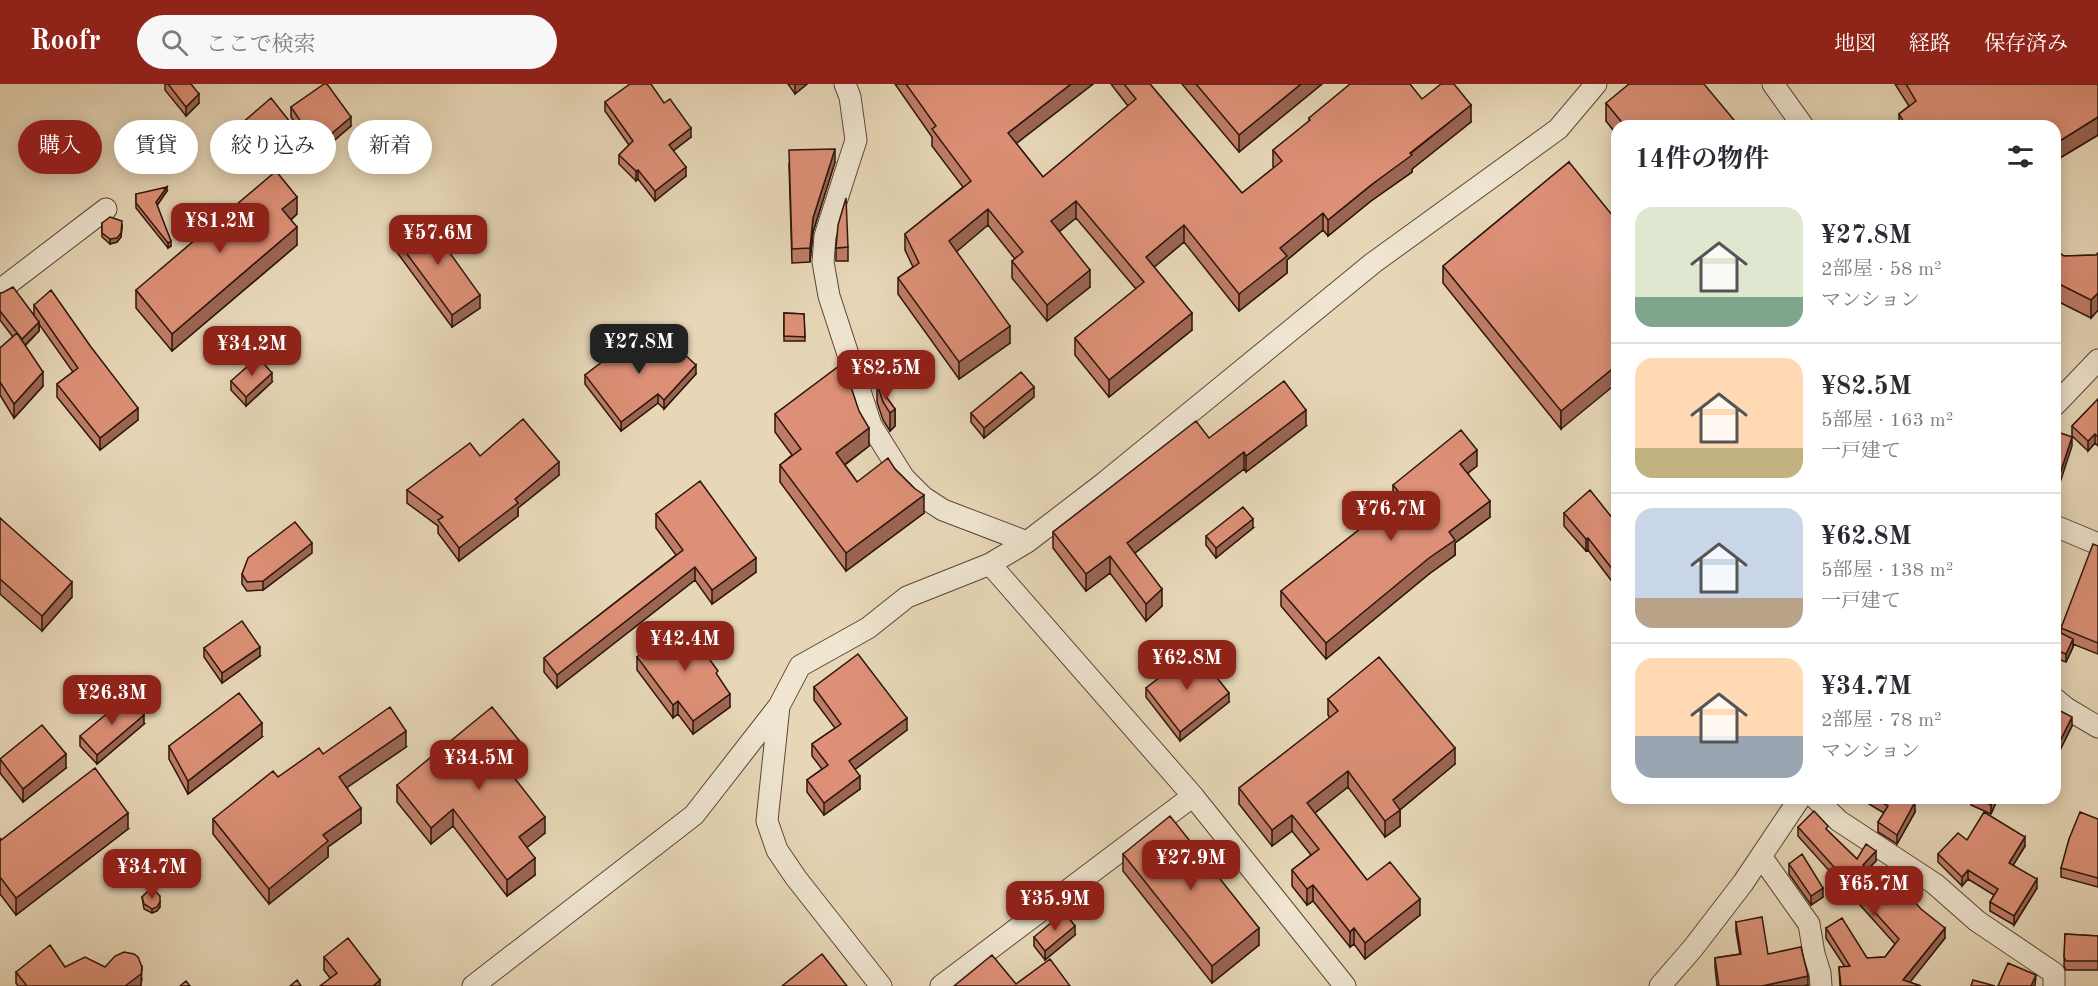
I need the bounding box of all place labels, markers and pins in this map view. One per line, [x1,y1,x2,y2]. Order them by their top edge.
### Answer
pin: ¥81.2M [171,203,269,254]
pin: ¥57.6M [389,215,487,266]
pin: ¥27.8M [590,324,688,375]
pin: ¥34.2M [203,326,301,377]
pin: ¥82.5M [837,350,935,401]
pin: ¥76.7M [1342,491,1440,542]
pin: ¥42.4M [636,621,734,672]
pin: ¥62.8M [1138,640,1236,691]
pin: ¥26.3M [63,675,161,726]
pin: ¥34.5M [430,740,528,791]
pin: ¥27.9M [1142,840,1240,891]
pin: ¥34.7M [103,849,201,900]
pin: ¥65.7M [1825,866,1923,917]
pin: ¥35.9M [1006,881,1104,932]

